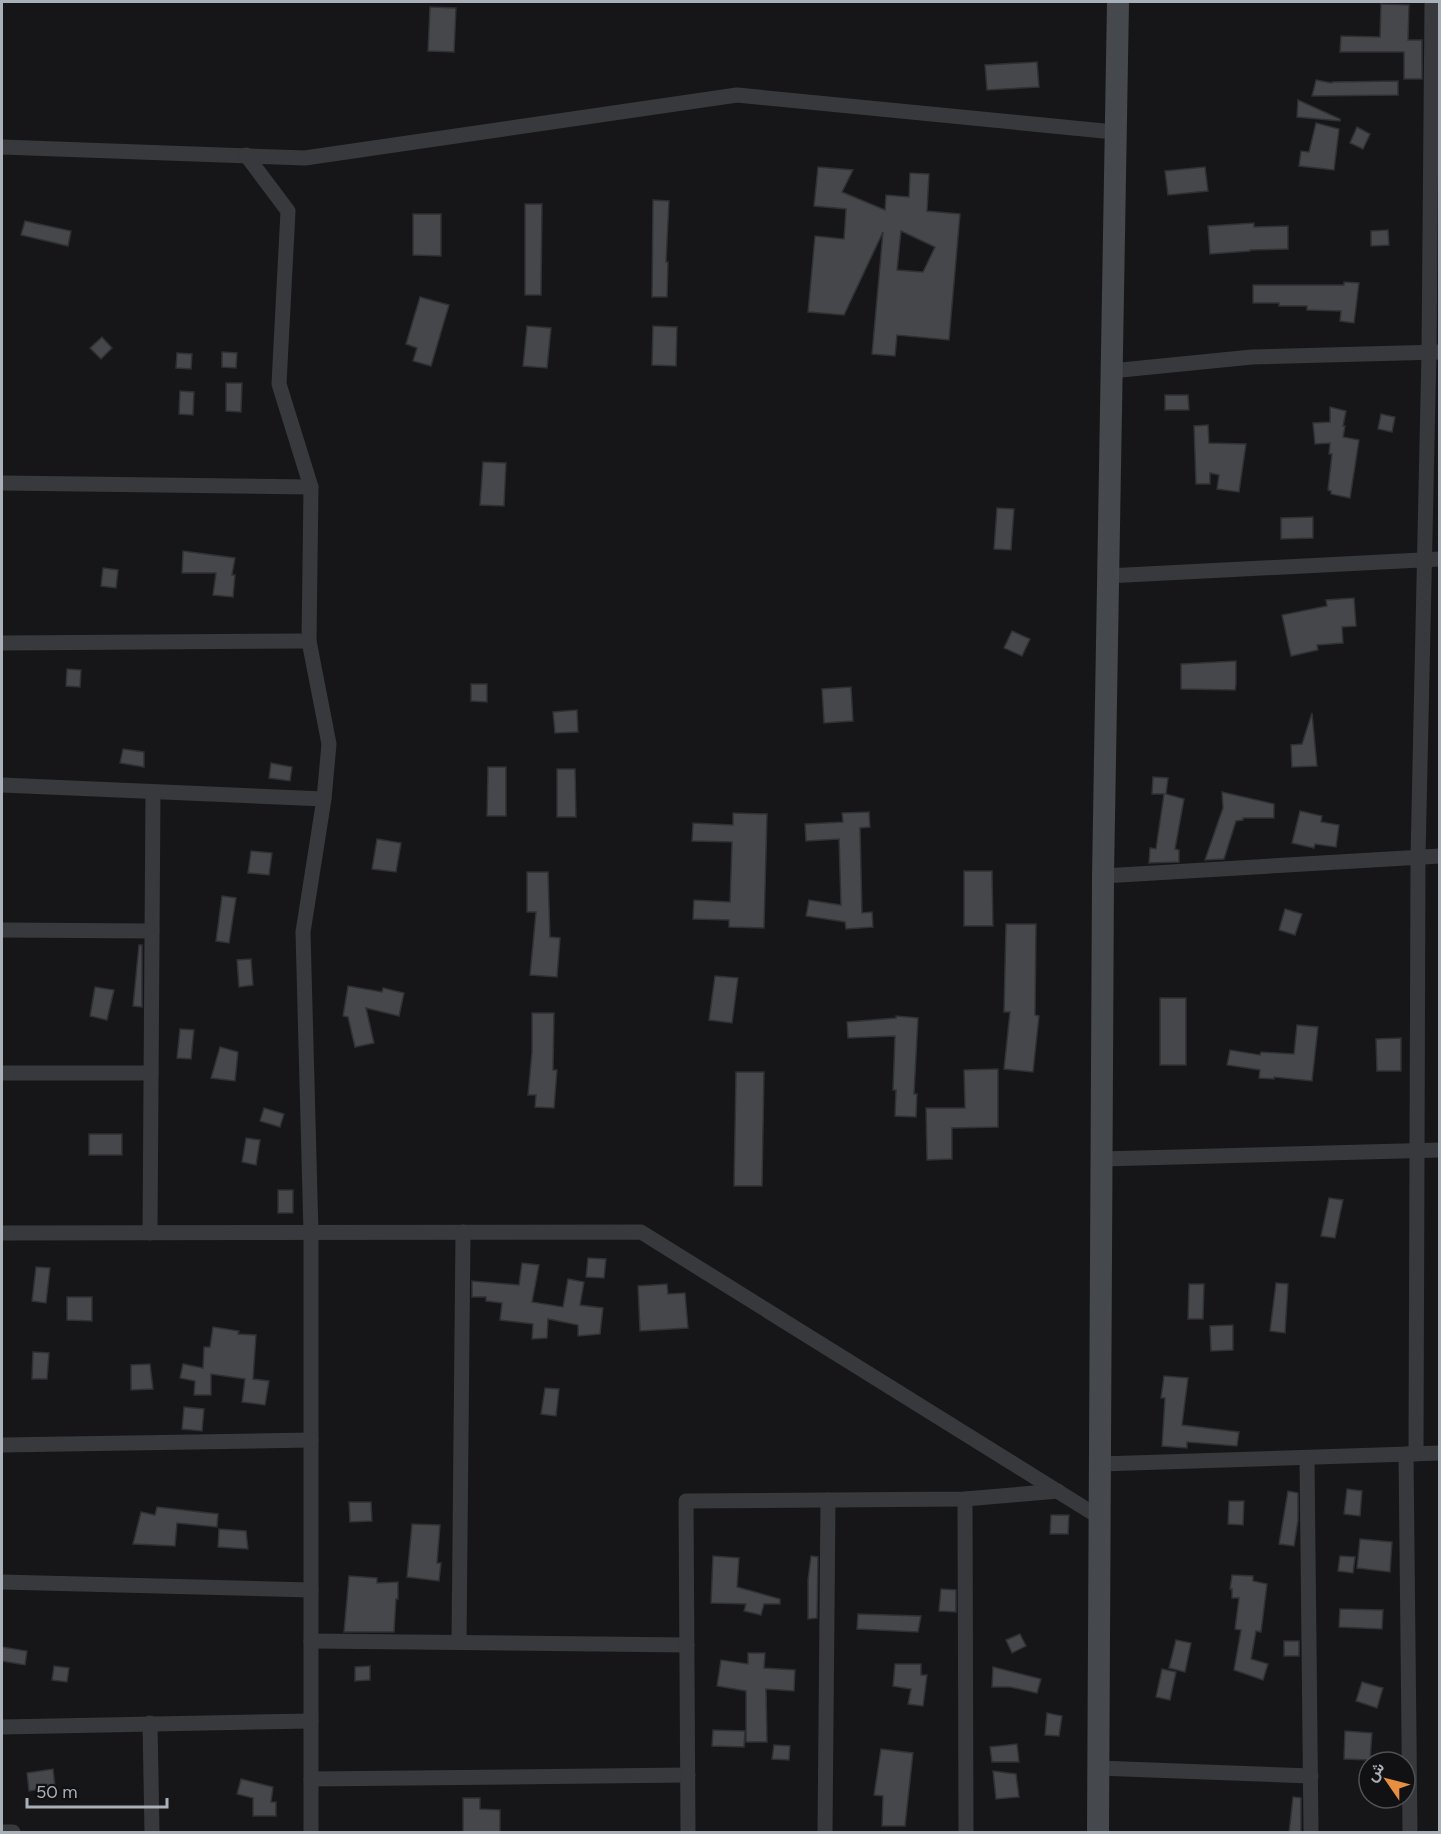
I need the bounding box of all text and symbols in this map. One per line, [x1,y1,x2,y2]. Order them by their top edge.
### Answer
north arrow [1357,1750,1417,1810]
text: ش [1362,1758,1388,1785]
scale bar [27,1771,166,1809]
text: 50 m [36,1781,78,1803]

